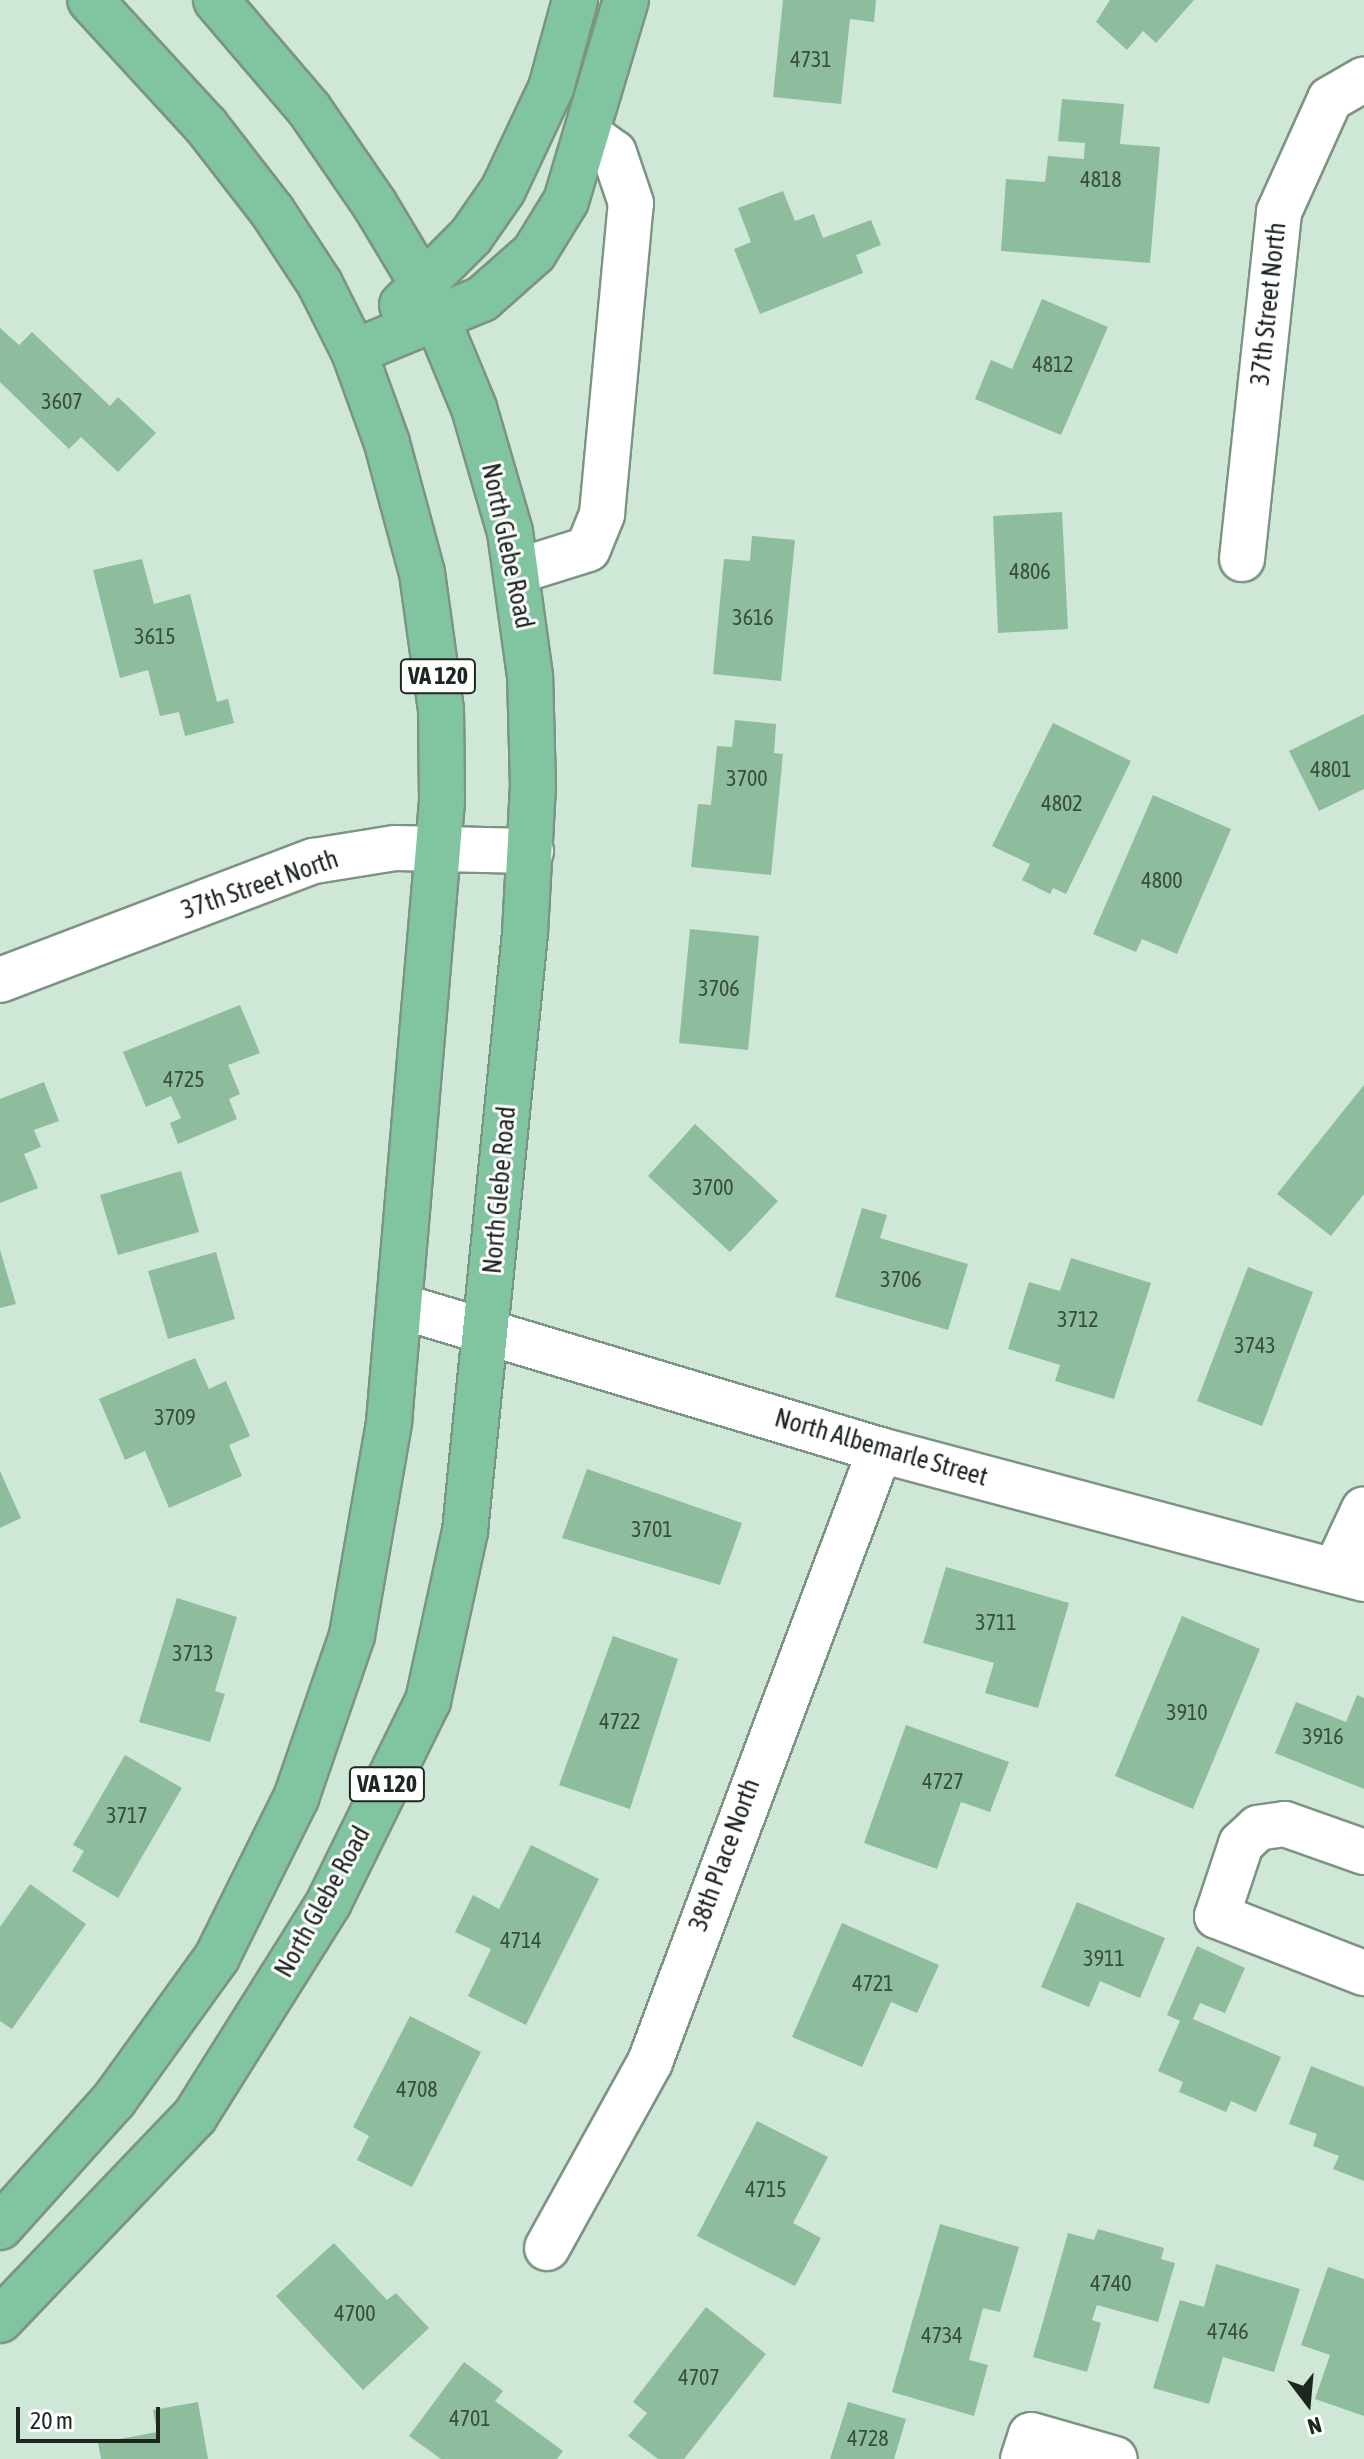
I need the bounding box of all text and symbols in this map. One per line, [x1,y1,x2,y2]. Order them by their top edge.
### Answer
house number: 4731 [790,47,832,73]
house number: 4818 [1080,167,1122,193]
street label: 37th Street North [1245,221,1293,387]
house number: 4812 [1032,352,1074,378]
house number: 3607 [41,389,83,415]
street label: North Glebe Road [474,461,540,631]
house number: 4806 [1009,559,1051,585]
house number: 3616 [732,605,774,631]
house number: 3615 [134,624,176,650]
road number: VA 120 [398,656,478,696]
house number: 4801 [1310,757,1352,783]
house number: 3700 [726,766,768,792]
house number: 4802 [1041,791,1083,817]
street label: 37th Street North [177,844,343,926]
house number: 4800 [1141,868,1183,894]
house number: 3706 [698,976,740,1002]
house number: 4725 [163,1067,205,1093]
street label: North Glebe Road [477,1105,523,1275]
house number: 3700 [692,1175,734,1201]
house number: 3706 [880,1267,922,1293]
house number: 3712 [1057,1307,1099,1333]
house number: 3743 [1234,1333,1276,1359]
street label: North Albemarle Street [771,1403,991,1493]
house number: 3709 [154,1405,196,1431]
house number: 3701 [631,1517,673,1543]
house number: 3711 [975,1610,1017,1636]
house number: 3713 [172,1641,214,1667]
house number: 3910 [1166,1700,1208,1726]
house number: 4722 [599,1709,641,1735]
house number: 3916 [1302,1724,1344,1750]
road number: VA 120 [347,1764,427,1804]
house number: 4727 [922,1769,964,1795]
street label: 38th Place North [683,1775,767,1935]
house number: 3717 [106,1803,148,1829]
street label: North Glebe Road [269,1821,377,1983]
house number: 4714 [500,1928,542,1954]
house number: 3911 [1083,1946,1125,1972]
house number: 4721 [852,1971,894,1997]
house number: 4708 [396,2077,438,2103]
house number: 4715 [745,2177,787,2203]
house number: 4740 [1090,2271,1132,2297]
house number: 4700 [334,2301,376,2327]
house number: 4746 [1207,2319,1249,2345]
house number: 4734 [921,2323,963,2349]
north arrow [1268,2363,1348,2443]
house number: 4707 [678,2365,720,2391]
scale bar [20,2391,164,2441]
house number: 4701 [449,2406,491,2432]
text: 20 m [30,2407,73,2434]
text: N [1305,2412,1324,2440]
house number: 4728 [847,2426,889,2452]

